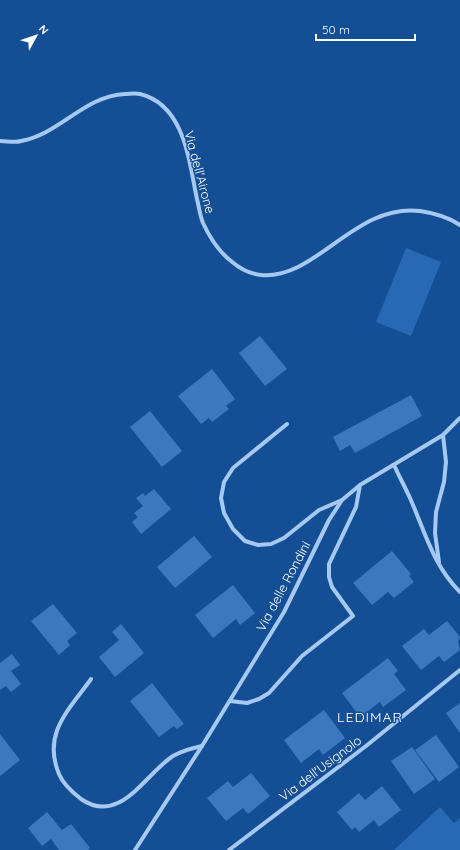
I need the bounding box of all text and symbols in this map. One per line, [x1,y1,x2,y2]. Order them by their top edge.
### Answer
north arrow [16,16,56,56]
scale bar [316,16,415,42]
text: N [36,22,52,37]
text: 50 m [322,22,350,37]
street label: Via dell'Airone [181,129,219,215]
street label: Via delle Rondini [253,538,313,634]
district label: LEDIMAR [337,708,403,726]
street label: Via dell'Usignolo [276,732,364,804]

